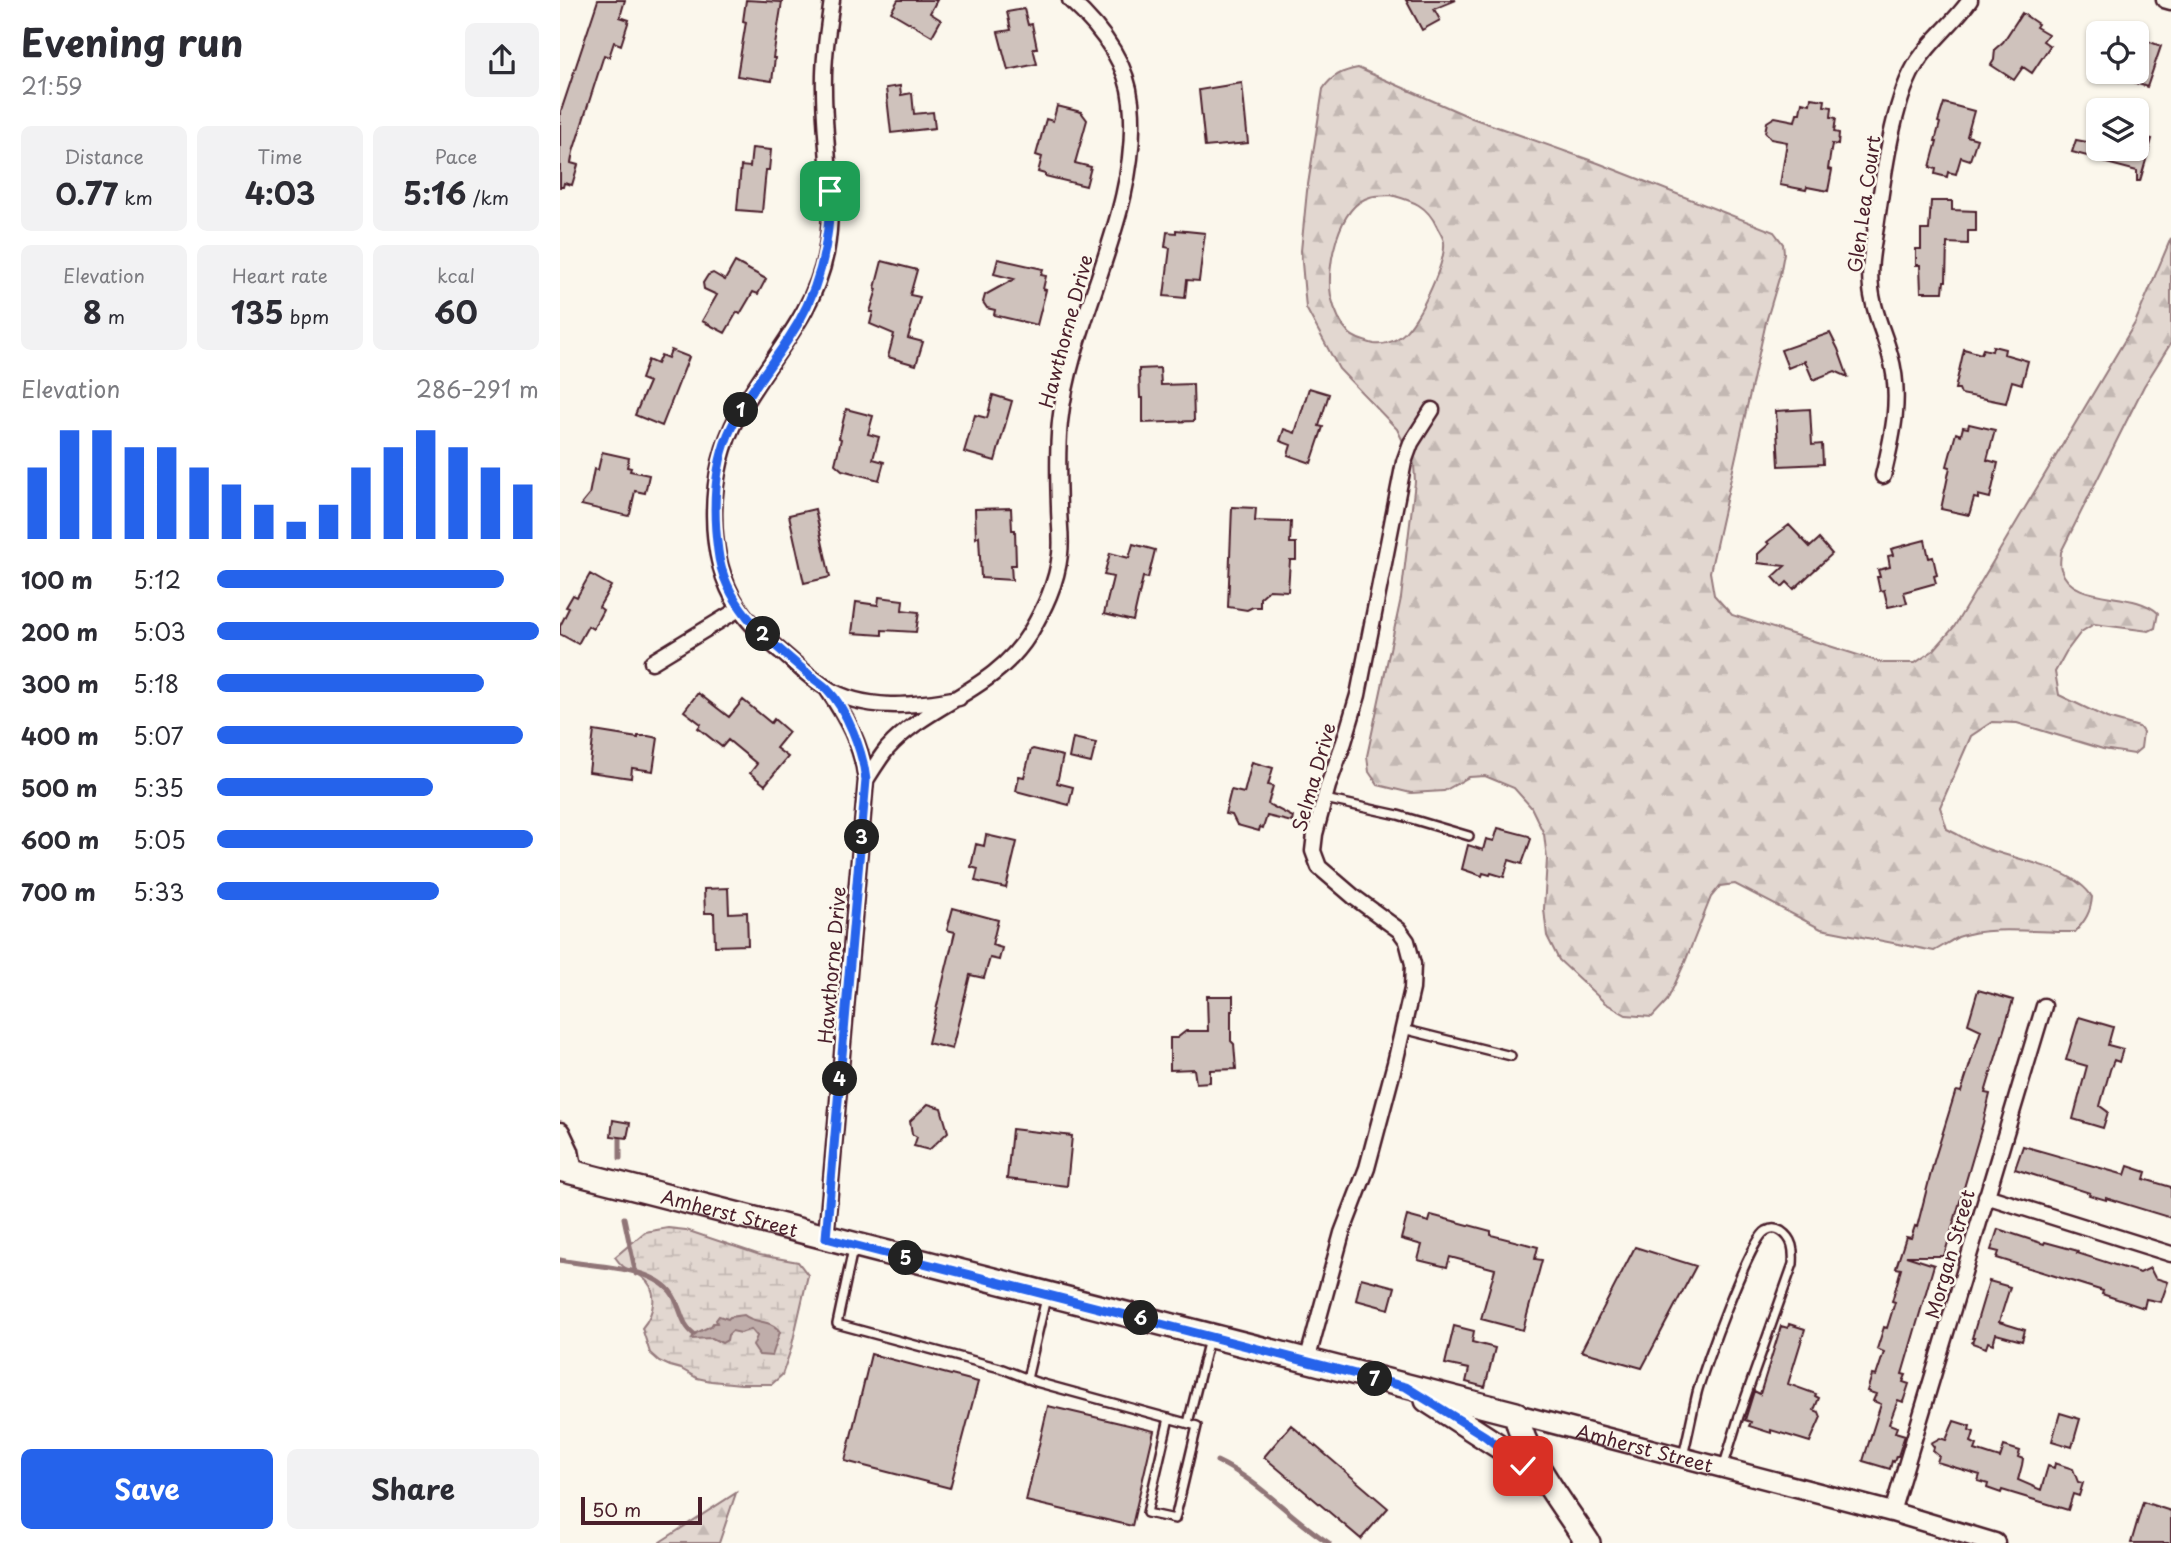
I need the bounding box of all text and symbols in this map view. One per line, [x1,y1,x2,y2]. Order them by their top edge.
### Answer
text: Evening run [21,13,243,70]
map controls [2086,21,2149,161]
button: locate [2086,21,2149,84]
button: share [465,23,539,97]
text: 21:59 [21,68,83,103]
button: layers [2086,98,2149,161]
street label: Glen Lea Court [1840,133,1887,274]
text: Distance [64,142,144,170]
text: Time [258,142,302,170]
text: Pace [435,142,477,170]
pin [800,161,860,221]
text: 0.77 [55,170,118,215]
text: 4:03 [245,170,315,215]
text: 5:16 [403,170,466,215]
icon: arrive [811,172,849,210]
text: km [118,183,153,211]
text: /km [466,183,509,211]
street label: Hawthorne Drive [1031,251,1099,411]
text: Elevation [63,261,145,289]
text: Heart rate [232,261,328,289]
text: kcal [437,261,475,289]
text: 8 [83,289,102,334]
text: 135 [231,289,284,334]
text: 60 [434,289,478,334]
text: m [102,302,125,330]
text: bpm [284,302,329,330]
text: Elevation [21,371,120,406]
text: 286–291 m [416,371,539,406]
pin: 1 [724,392,758,428]
text: 1 [736,395,745,423]
text: 100 m [21,562,93,597]
text: 5:12 [133,562,181,597]
text: 200 m [21,614,98,649]
text: 5:03 [133,614,186,649]
pin: 2 [746,616,780,652]
text: 2 [756,619,769,647]
text: 300 m [21,666,99,701]
text: 5:18 [133,666,179,701]
text: 400 m [21,718,99,753]
text: 5:07 [133,718,184,753]
street label: Selma Drive [1284,719,1342,835]
text: 500 m [21,770,98,805]
text: 5:35 [133,770,184,805]
pin: 3 [844,820,880,854]
text: 600 m [21,822,99,857]
text: 5:05 [133,822,186,857]
text: 3 [855,822,868,850]
text: 700 m [21,874,96,909]
text: 5:33 [133,874,185,909]
street label: Hawthorne Drive [810,885,852,1045]
pin: 4 [822,1062,858,1096]
text: 4 [833,1064,846,1092]
street label: Amherst Street [658,1181,801,1243]
street label: Morgan Street [1917,1186,1981,1322]
pin: 5 [888,1240,924,1276]
text: 5 [899,1243,912,1271]
pin: 6 [1124,1300,1158,1336]
text: 6 [1134,1303,1147,1331]
pin: 7 [1358,1362,1392,1396]
text: 7 [1369,1364,1380,1392]
street label: Amherst Street [1573,1416,1716,1479]
pin [1493,1436,1553,1496]
icon: check [1504,1447,1542,1485]
button: Save [21,1449,273,1529]
button: Share [287,1449,539,1529]
scale bar [581,1494,702,1526]
text: 50 m [592,1495,641,1523]

